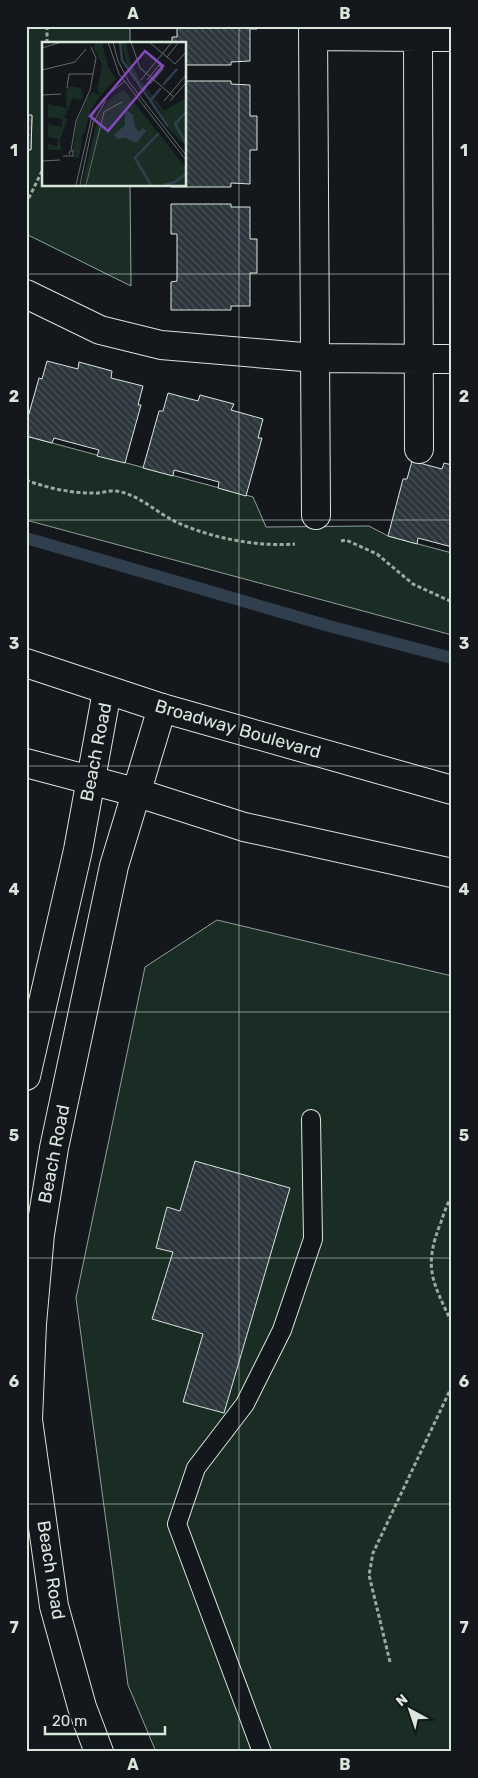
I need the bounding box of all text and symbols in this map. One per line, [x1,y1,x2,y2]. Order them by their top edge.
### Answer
text: A [127,4,139,23]
text: B [339,4,351,23]
inset map [42,42,186,186]
text: 1 [10,141,18,160]
text: 1 [460,141,468,160]
text: 2 [9,387,19,406]
text: 2 [459,387,469,406]
text: 3 [9,634,19,653]
text: 3 [459,634,469,653]
street label: Broadway Boulevard [152,695,324,763]
street label: Beach Road [76,701,116,803]
text: 4 [9,880,20,899]
text: 4 [459,880,470,899]
street label: Beach Road [34,1103,74,1205]
text: 5 [9,1126,19,1145]
text: 5 [459,1126,469,1145]
text: 6 [9,1372,19,1391]
text: 6 [459,1372,469,1391]
street label: Beach Road [32,1519,70,1621]
text: 7 [9,1618,19,1637]
text: 7 [459,1618,469,1637]
north arrow [386,1686,436,1736]
text: N [393,1691,411,1710]
scale bar [45,1703,165,1735]
text: 20 m [52,1712,87,1730]
text: A [127,1755,139,1774]
text: B [339,1755,351,1774]

